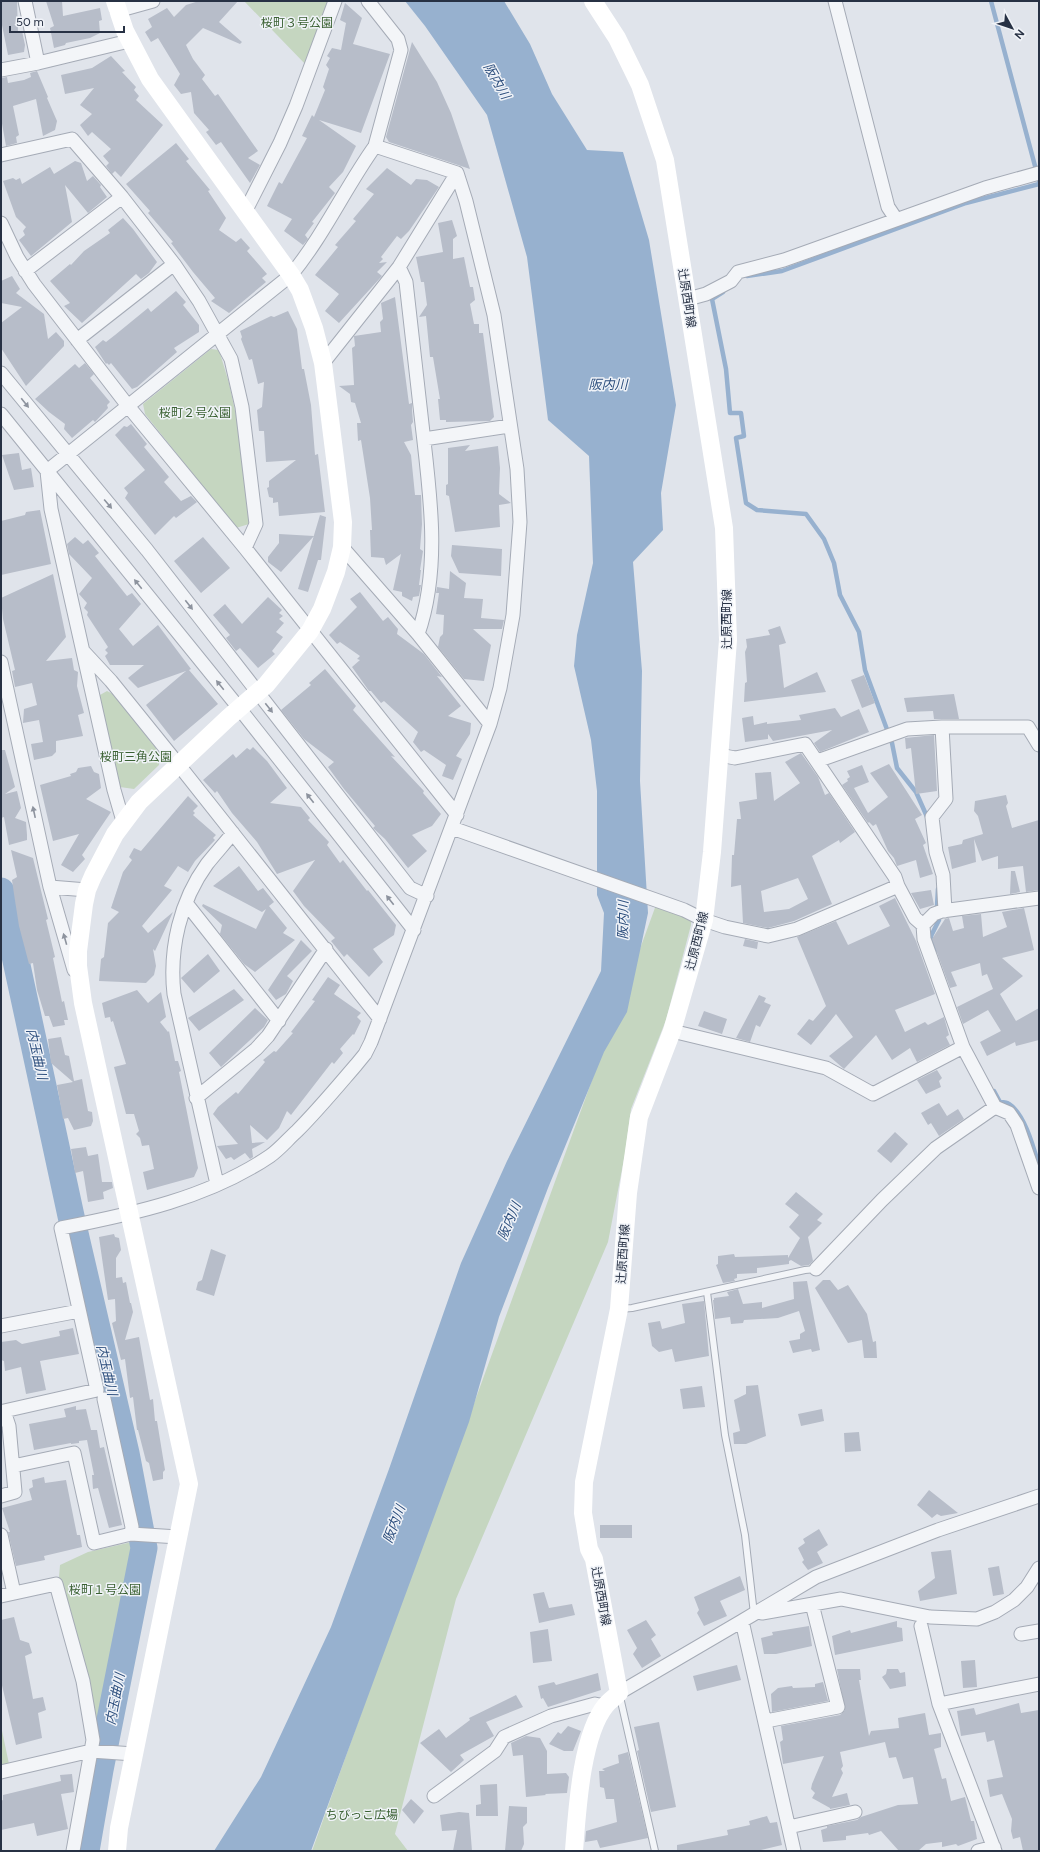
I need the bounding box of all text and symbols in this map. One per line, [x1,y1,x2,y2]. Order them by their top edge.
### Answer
scale bar [10,8,124,34]
north arrow [992,8,1032,48]
text: 50 m [16,15,44,29]
park label: 桜町３号公園 [261,16,333,30]
text: N [1012,27,1027,42]
water label: 阪内川 [481,60,514,103]
street label: 辻原西町線 [675,267,699,329]
water label: 阪内川 [588,377,629,392]
one-way arrow [21,398,30,409]
park label: 桜町２号公園 [159,406,231,420]
one-way arrow [103,498,112,509]
one-way arrow [134,578,143,589]
street label: 辻原西町線 [720,589,734,649]
one-way arrow [185,600,194,611]
one-way arrow [216,679,225,690]
one-way arrow [265,702,274,713]
park label: 桜町三角公園 [100,750,172,764]
one-way arrow [305,792,314,803]
one-way arrow [30,806,36,818]
one-way arrow [386,894,394,905]
water label: 阪内川 [615,898,631,940]
street label: 辻原西町線 [683,910,711,972]
one-way arrow [62,932,68,944]
water label: 内玉曲川 [24,1027,51,1083]
water label: 阪内川 [494,1198,524,1242]
street label: 辻原西町線 [614,1224,632,1284]
water label: 内玉曲川 [94,1343,121,1399]
water label: 阪内川 [380,1501,409,1545]
street label: 辻原西町線 [589,1565,613,1627]
park label: 桜町１号公園 [69,1583,141,1597]
water label: 内玉曲川 [103,1670,128,1726]
park label: ちびっこ広場 [326,1808,398,1822]

